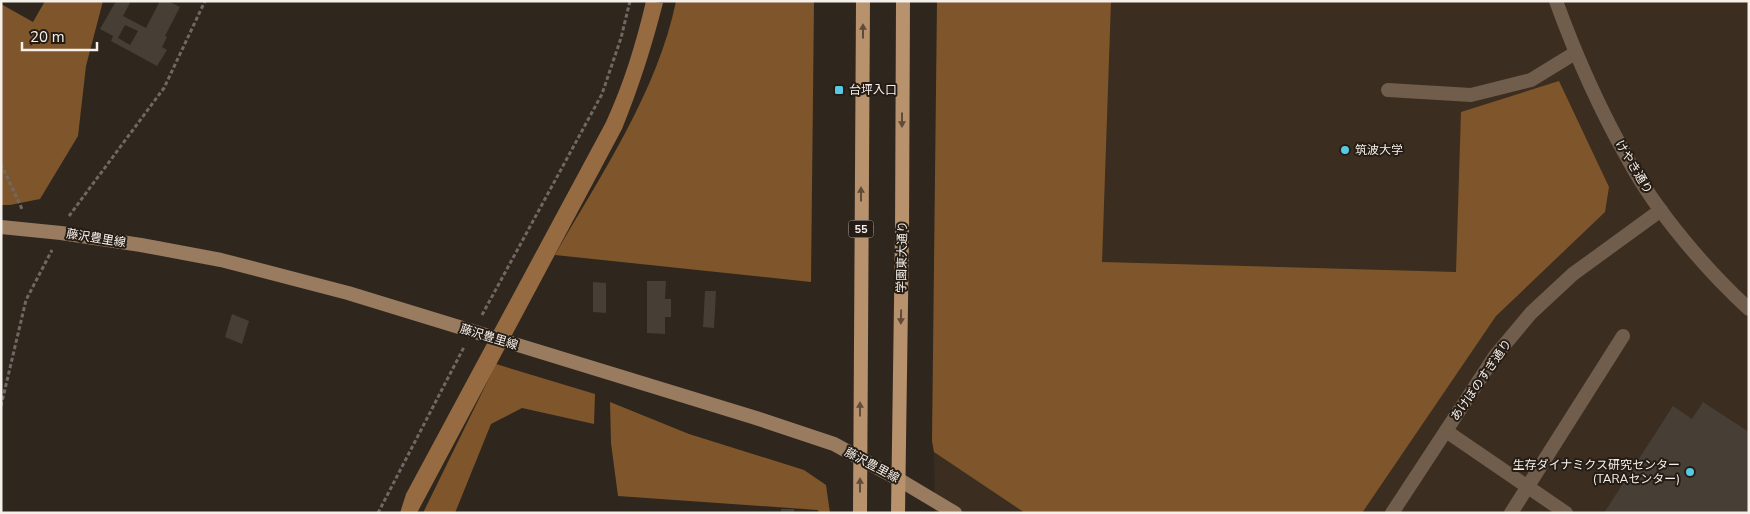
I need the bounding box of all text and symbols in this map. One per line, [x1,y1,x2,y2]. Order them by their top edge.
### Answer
scale bar [22,20,98,52]
one-way arrow [859,23,867,39]
text: 20 m [30,27,65,47]
place label: 台坪入口 [849,82,897,98]
marker: 台坪入口 [833,84,845,96]
one-way arrow [898,112,906,128]
street label: けやき通り [1612,137,1656,197]
place label: 筑波大学 [1355,142,1403,158]
marker: 筑波大学 [1339,144,1351,156]
one-way arrow [857,185,865,201]
road number: 55 [848,220,874,238]
street label: 学園東大通り [893,221,911,293]
street label: 藤沢豊里線 [65,225,127,251]
one-way arrow [897,309,905,325]
street label: 藤沢豊里線 [458,321,520,353]
street label: あけぼのすぎ通り [1447,336,1515,424]
one-way arrow [856,400,864,416]
street label: 藤沢豊里線 [842,444,902,486]
place label: 生存ダイナミクス研究センター (TARAセンター) [1513,457,1680,487]
marker: 生存ダイナミクス研究センター (TARAセンター) [1684,466,1696,478]
one-way arrow [856,477,864,493]

